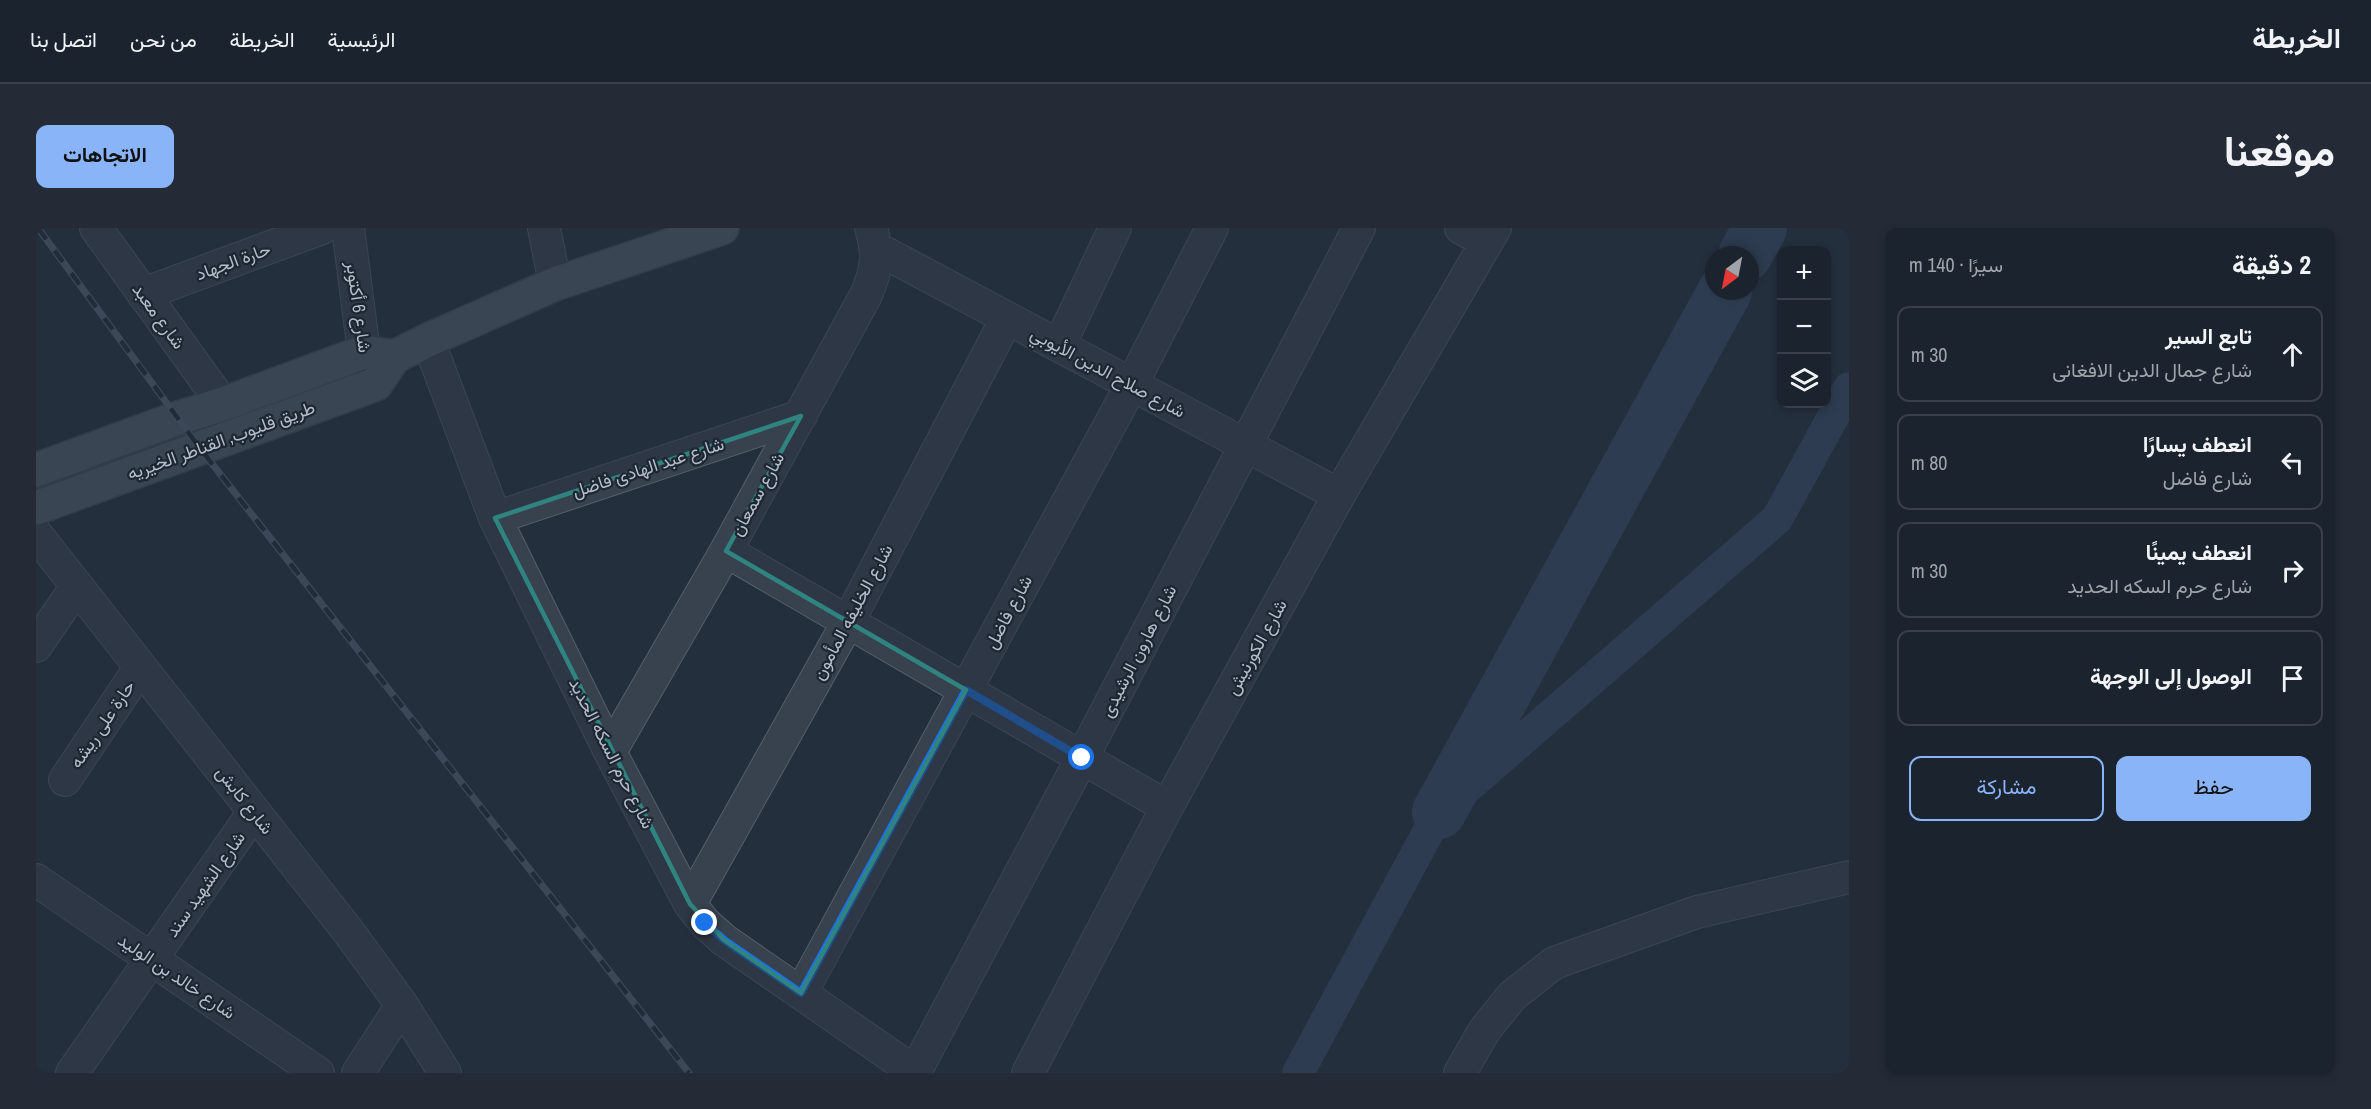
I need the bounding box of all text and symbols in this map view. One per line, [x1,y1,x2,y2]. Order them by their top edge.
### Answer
text: الخريطة [2252,19,2341,57]
text: اتصل بنا [30,25,97,54]
text: من نحن [130,25,197,54]
text: الخريطة [230,25,295,54]
text: الرئيسية [328,25,395,54]
text: موقعنا [2224,123,2335,179]
button: الاتجاهات [36,125,174,188]
street label: حارة الجهاد [192,236,274,286]
north arrow [1705,246,1759,300]
map controls [1777,246,1831,408]
button: + [1777,246,1831,300]
text: 2 دقيقة [2232,247,2311,282]
text: سيرًا · 140 m [1909,251,2003,278]
street label: شارع 6 أكتوبر [340,259,378,354]
street label: شارع معبد [127,278,191,354]
button: − [1777,300,1831,354]
street label: شارع صلاح الدين الأيوبي [1025,321,1190,426]
text: تابع السير [2165,321,2252,351]
icon: ahead [2276,338,2309,371]
text: 30 m [1911,341,1947,368]
button: layers [1777,354,1831,408]
text: شارع جمال الدين الافغانى [2052,356,2252,383]
street label: طريق قليوب, القناطر الخيريه [124,394,318,486]
text: انعطف يسارًا [2143,429,2252,459]
street label: شارع عبد الهادى فاضل [569,431,727,503]
icon: left [2276,446,2309,479]
street label: شارع سمعان [724,448,790,540]
text: 80 m [1911,449,1947,476]
text: شارع فاضل [2163,464,2252,491]
text: انعطف يمينًا [2146,537,2252,567]
street label: شارع الخليفه المأمون [806,540,898,684]
icon: right [2276,554,2309,587]
text: 30 m [1911,557,1947,584]
street label: شارع فاضل [978,571,1038,653]
text: شارع حرم السكه الحديد [2067,572,2252,599]
street label: شارع هارون الرشيدى [1094,580,1182,722]
street label: شارع الكورنيش [1219,595,1293,699]
text: الوصول إلى الوجهة [2090,661,2252,691]
icon: arrive [2276,662,2309,695]
street label: شارع حرم السكه الحديد [563,673,661,833]
street label: حارة على ريشه [63,675,141,773]
route start [1068,744,1094,770]
button: مشاركة [1909,756,2104,821]
button: حفظ [2116,756,2311,821]
street label: شارع كابش [210,761,280,839]
street label: شارع الشهيد سند [159,826,251,942]
route end [691,909,717,935]
street label: شارع خالد بن الوليد [113,927,241,1025]

